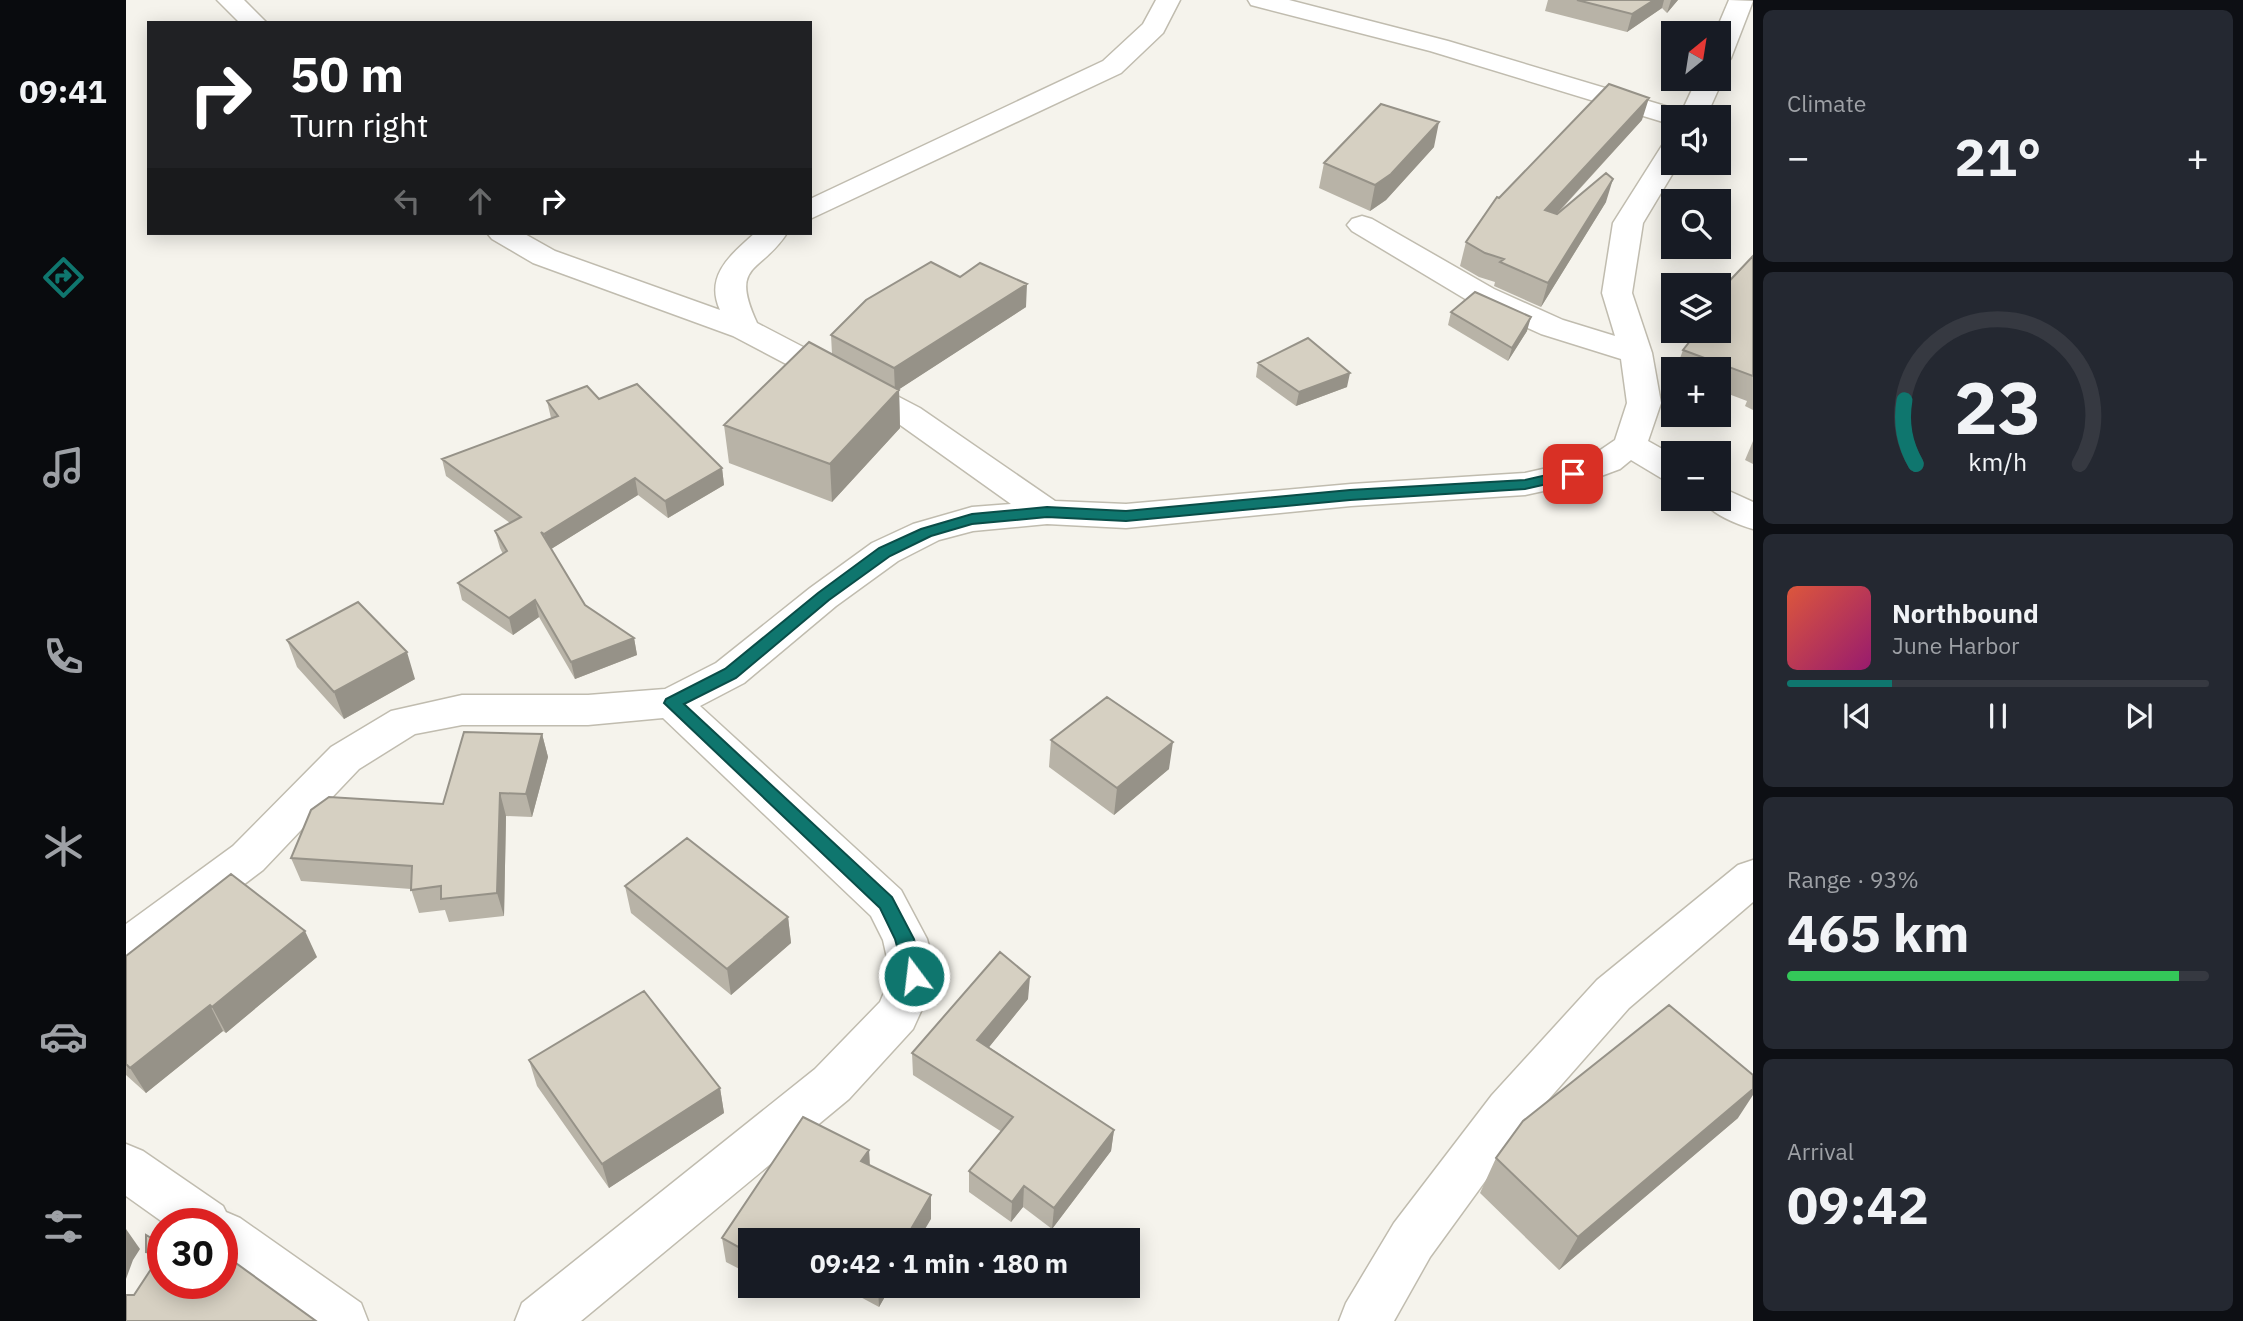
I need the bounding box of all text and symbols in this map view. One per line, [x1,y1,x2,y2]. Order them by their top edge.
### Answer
north arrow [1661,21,1731,91]
map controls [1661,21,1731,511]
text: 50 m [290,42,404,105]
icon: right [175,49,266,140]
text: 09:41 [19,70,107,112]
text: Climate [1787,88,1866,118]
text: Turn right [290,104,428,146]
button: sound [1661,105,1731,175]
text: 21° [1955,123,2041,190]
text: − [1787,132,1810,181]
text: + [2186,132,2209,181]
icon: left [388,182,426,220]
icon: ahead [461,182,499,220]
icon: right [534,182,572,220]
button: search [1661,189,1731,259]
icon: directions [39,253,88,302]
button: layers [1661,273,1731,343]
button: + [1661,357,1731,427]
text: 23 [1954,360,2042,455]
button: − [1661,441,1731,511]
icon: music [39,443,88,492]
pin [1543,444,1603,504]
text: km/h [1969,445,2027,478]
icon: arrive [1554,455,1592,493]
text: Northbound [1892,596,2039,630]
text: June Harbor [1892,630,2020,660]
icon: phone [39,632,88,681]
icon: previous [1838,697,1876,735]
icon: pause [1979,697,2017,735]
icon: next [2120,697,2158,735]
icon: climate [39,822,88,871]
text: Range · 93% [1787,864,1919,894]
text: 465 km [1787,899,1969,966]
position arrow [877,939,951,1013]
icon: car [39,1012,88,1061]
text: Arrival [1787,1136,1854,1166]
text: 09:42 [1787,1171,1929,1238]
icon: filters [39,1202,88,1251]
speed limit sign: 30 [147,1208,238,1299]
text: 09:42 · 1 min · 180 m [810,1246,1068,1280]

